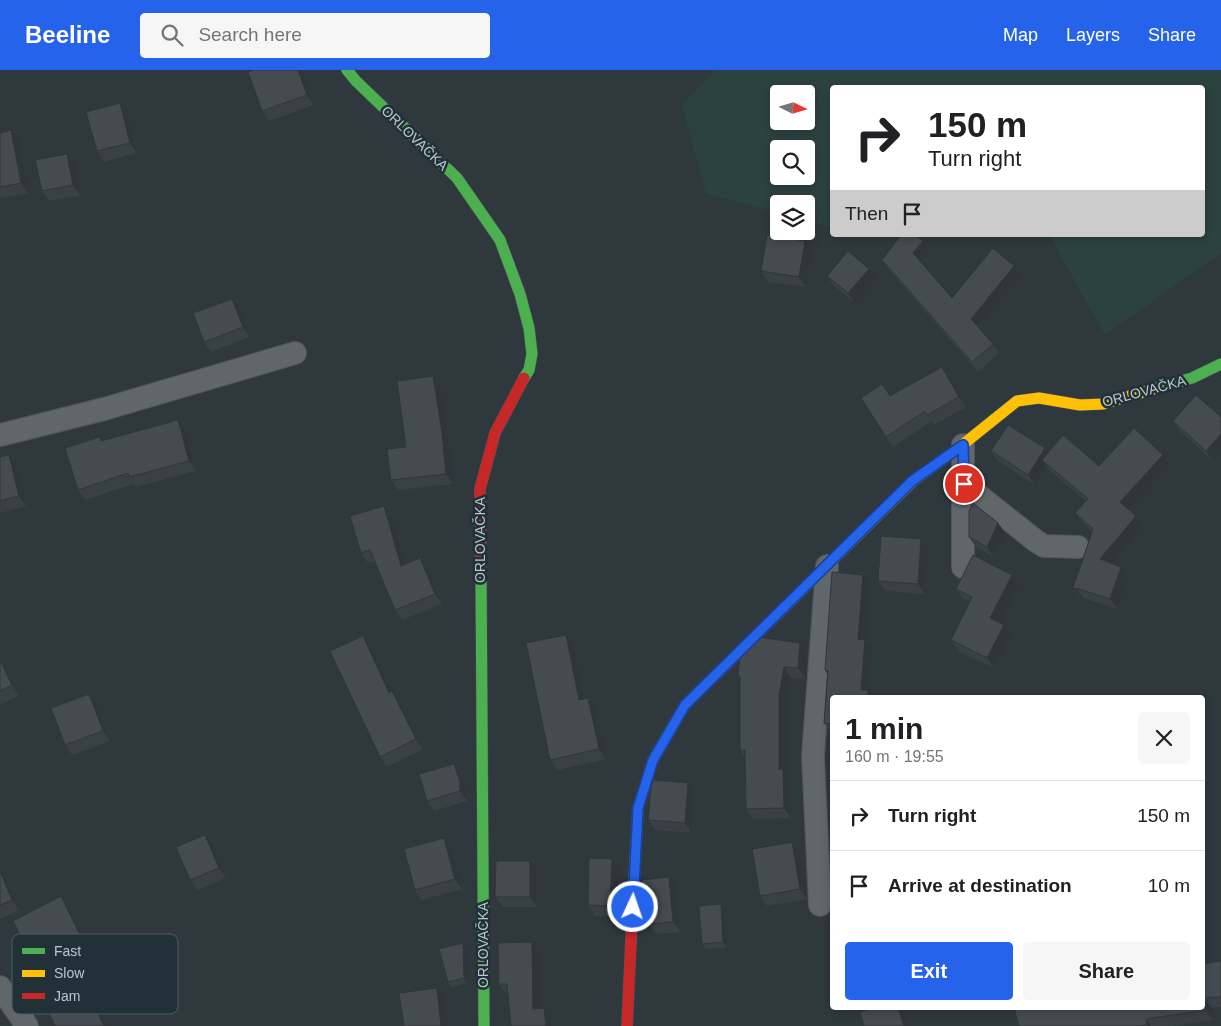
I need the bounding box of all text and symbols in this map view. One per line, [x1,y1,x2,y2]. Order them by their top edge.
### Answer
search box [140,13,490,58]
text: Beeline [25,21,110,48]
icon: search [158,21,186,49]
text: Search here [198,24,302,45]
text: Map [1003,25,1038,45]
text: Layers [1066,25,1120,45]
text: Share [1148,25,1196,45]
north arrow [770,85,815,130]
map controls [770,85,815,240]
street label: ORLOVAČKA [378,102,452,174]
icon: right [845,105,910,170]
text: 150 m [928,105,1027,144]
button: search [770,140,815,185]
text: Turn right [928,146,1021,171]
button: layers [770,195,815,240]
icon: arrive [898,200,926,228]
text: Then [845,203,888,224]
street label: ORLOVAČKA [1100,372,1188,410]
pin [943,463,985,505]
icon: arrive [950,470,978,498]
street label: ORLOVAČKA [472,496,488,583]
text: 1 min [845,712,923,745]
button: close [1138,712,1190,764]
text: 160 m · 19:55 [845,748,944,765]
icon: right [845,802,873,830]
text: Turn right [888,805,976,826]
text: 150 m [1137,805,1190,826]
icon: arrive [845,872,873,900]
text: Arrive at destination [888,875,1072,896]
text: 10 m [1148,875,1190,896]
position arrow [606,880,658,932]
street label: ORLOVAČKA [475,901,491,988]
legend [12,934,178,1014]
button: Exit [845,942,1013,1000]
button: Share [1023,942,1190,1000]
text: Fast [54,943,81,959]
text: Slow [54,965,85,981]
text: Jam [54,988,80,1004]

